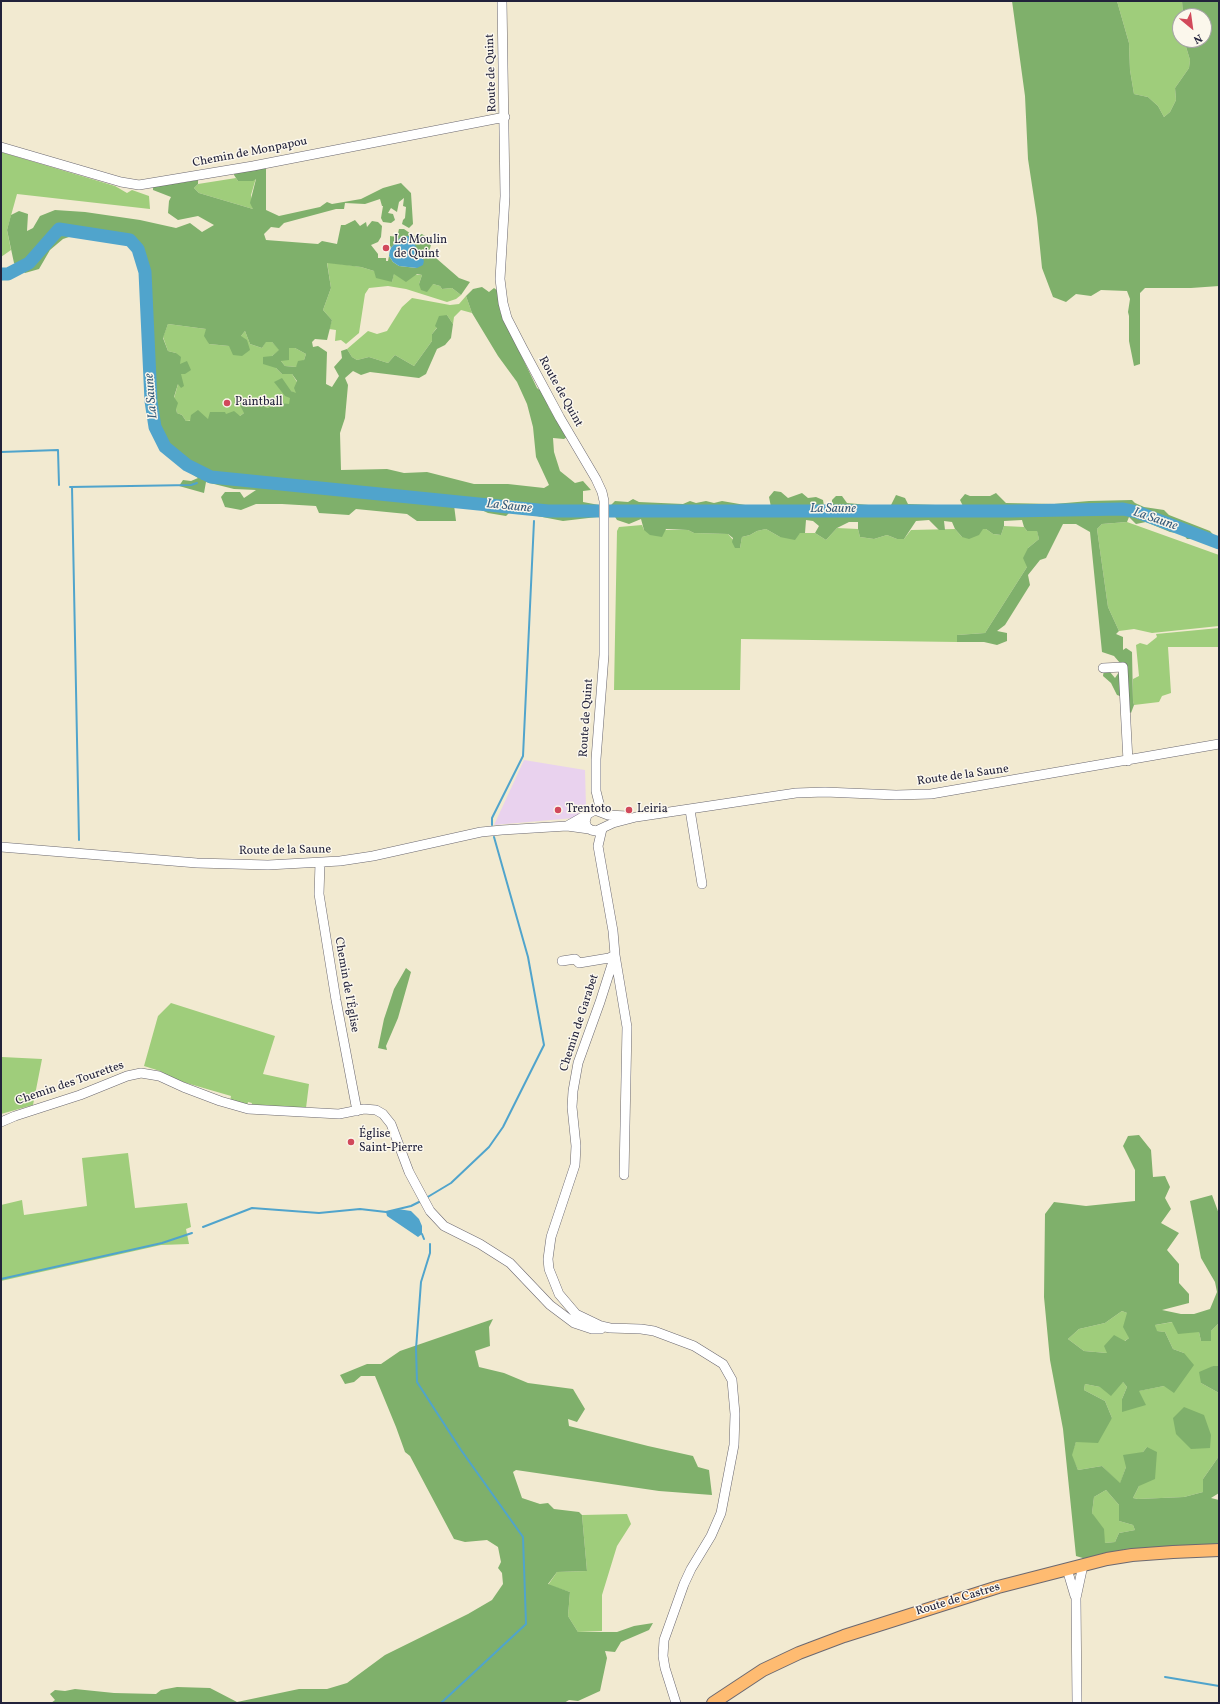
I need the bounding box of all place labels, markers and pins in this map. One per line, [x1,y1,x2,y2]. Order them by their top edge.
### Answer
place label: Le Moulin de Quint [394,234,447,262]
marker: Le Moulin de Quint [381,243,391,253]
place label: Paintball [235,396,283,410]
marker: Paintball [222,398,232,408]
place label: Trentoto [566,803,611,817]
place label: Leiria [637,803,668,817]
marker: Trentoto [553,805,563,815]
marker: Leiria [624,805,634,815]
place label: Église Saint-Pierre [359,1128,423,1156]
marker: Église Saint-Pierre [346,1137,356,1147]

